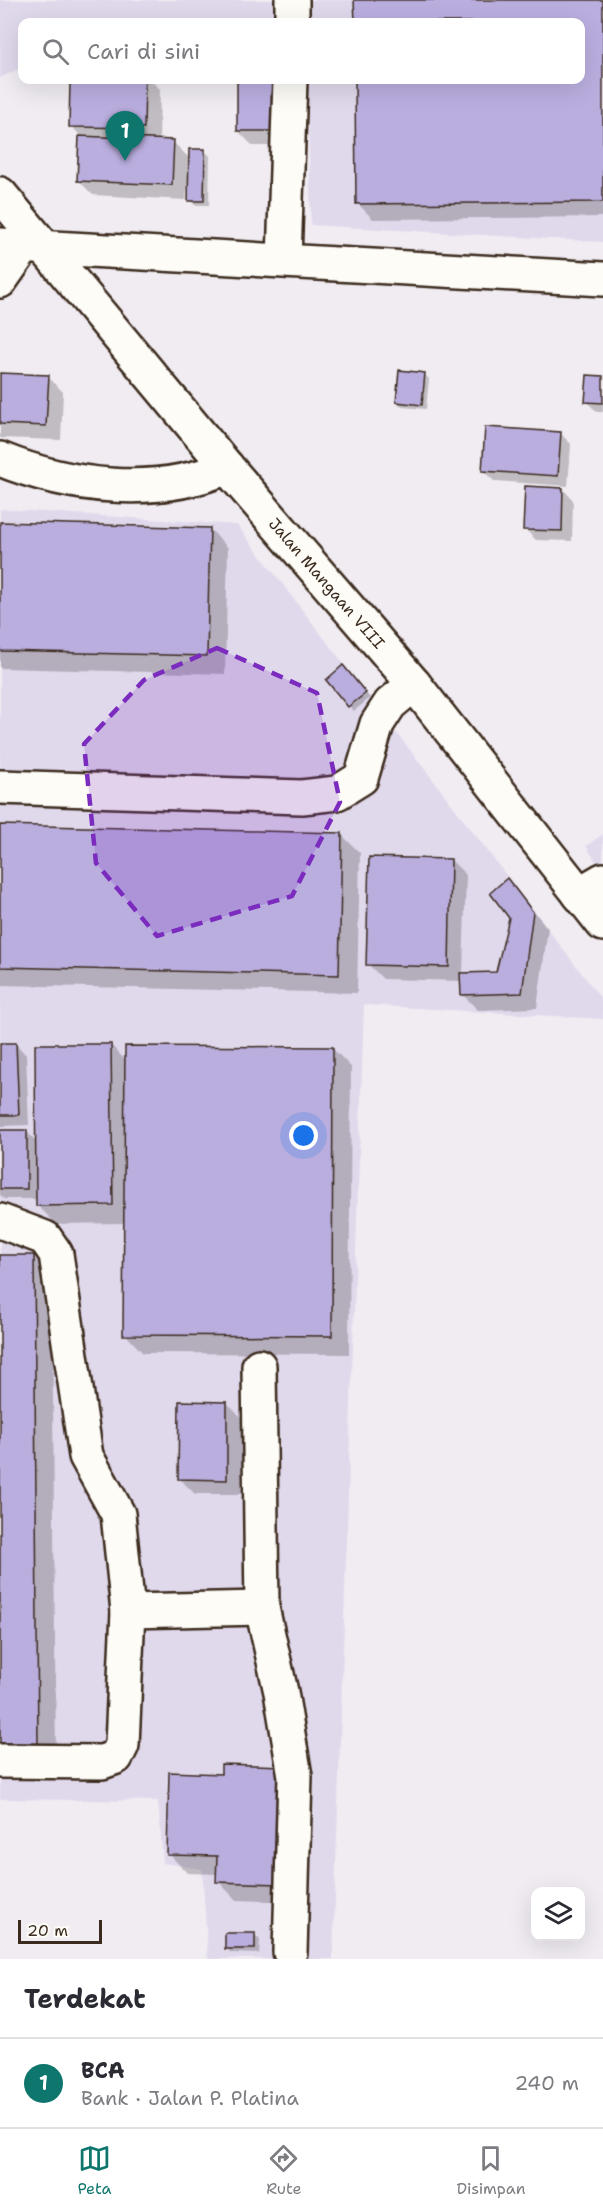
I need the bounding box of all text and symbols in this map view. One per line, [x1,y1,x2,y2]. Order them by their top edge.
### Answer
search box [18,18,585,84]
icon: search [39,35,72,68]
text: Cari di sini [87,37,200,66]
pin: 1 [106,112,144,161]
street label: Jalan Mangaan VIII [264,513,389,653]
your location [289,1121,318,1150]
map controls [531,1887,585,1941]
button: layers [531,1887,585,1941]
scale bar [18,1917,102,1944]
text: 20 m [27,1920,68,1941]
text: Terdekat [24,1981,146,2016]
text: BCA [81,2056,125,2085]
text: 1 [39,2070,48,2096]
text: 240 m [514,2070,579,2096]
text: Bank · Jalan P. Platina [81,2085,299,2111]
tab: Peta [77,2142,111,2199]
tab: Rute [266,2142,302,2199]
tab: Disimpan [456,2142,526,2199]

